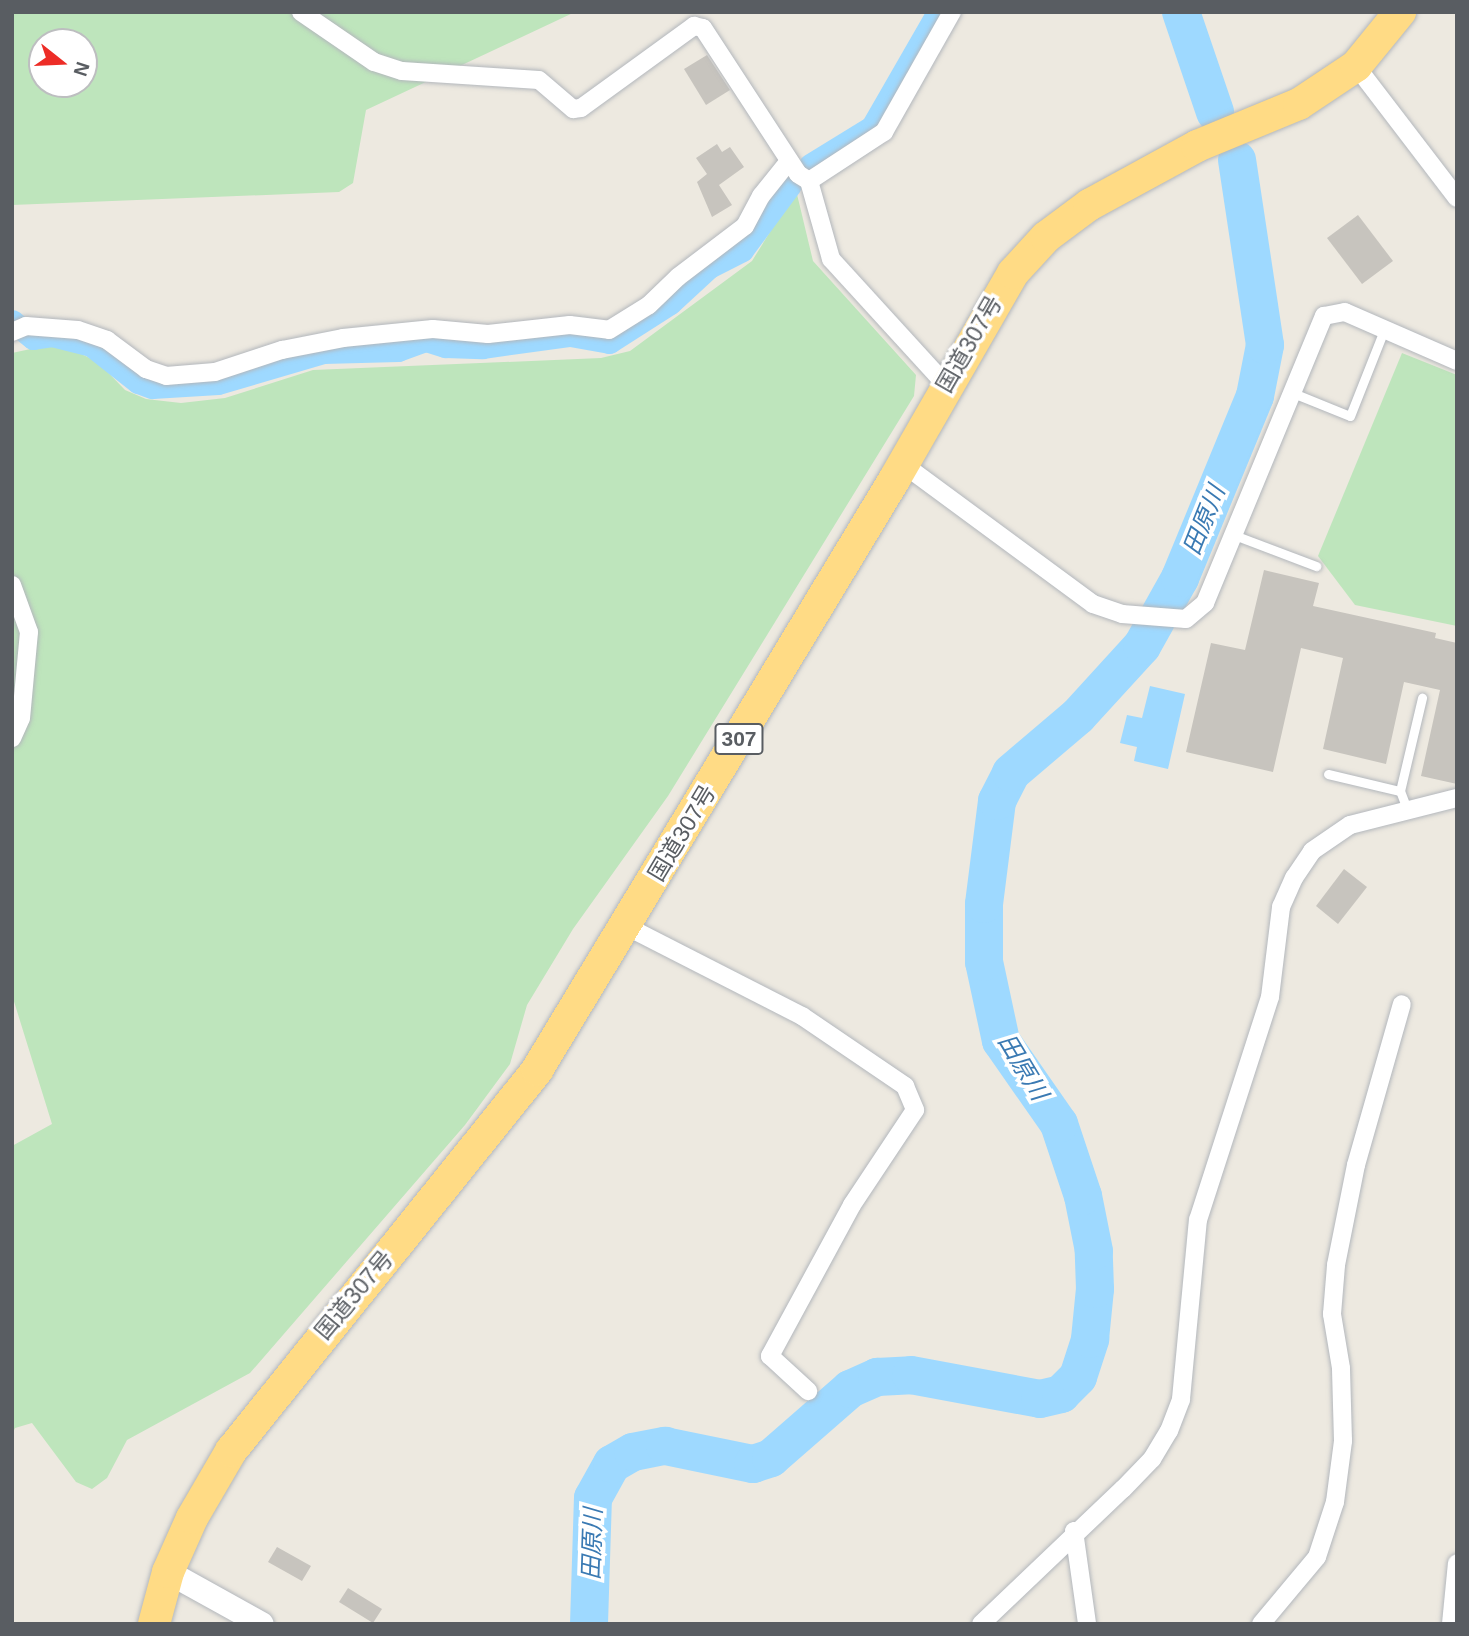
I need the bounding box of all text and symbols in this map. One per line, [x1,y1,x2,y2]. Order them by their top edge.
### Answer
north arrow [28,28,98,98]
text: N [69,59,94,79]
street label: 国道307号 [930,291,1008,397]
water label: 田原川 [1177,481,1231,559]
road number: 307 [713,722,765,756]
street label: 国道307号 [643,780,721,886]
water label: 田原川 [992,1029,1054,1105]
street label: 国道307号 [309,1245,399,1345]
water label: 田原川 [576,1508,608,1580]

